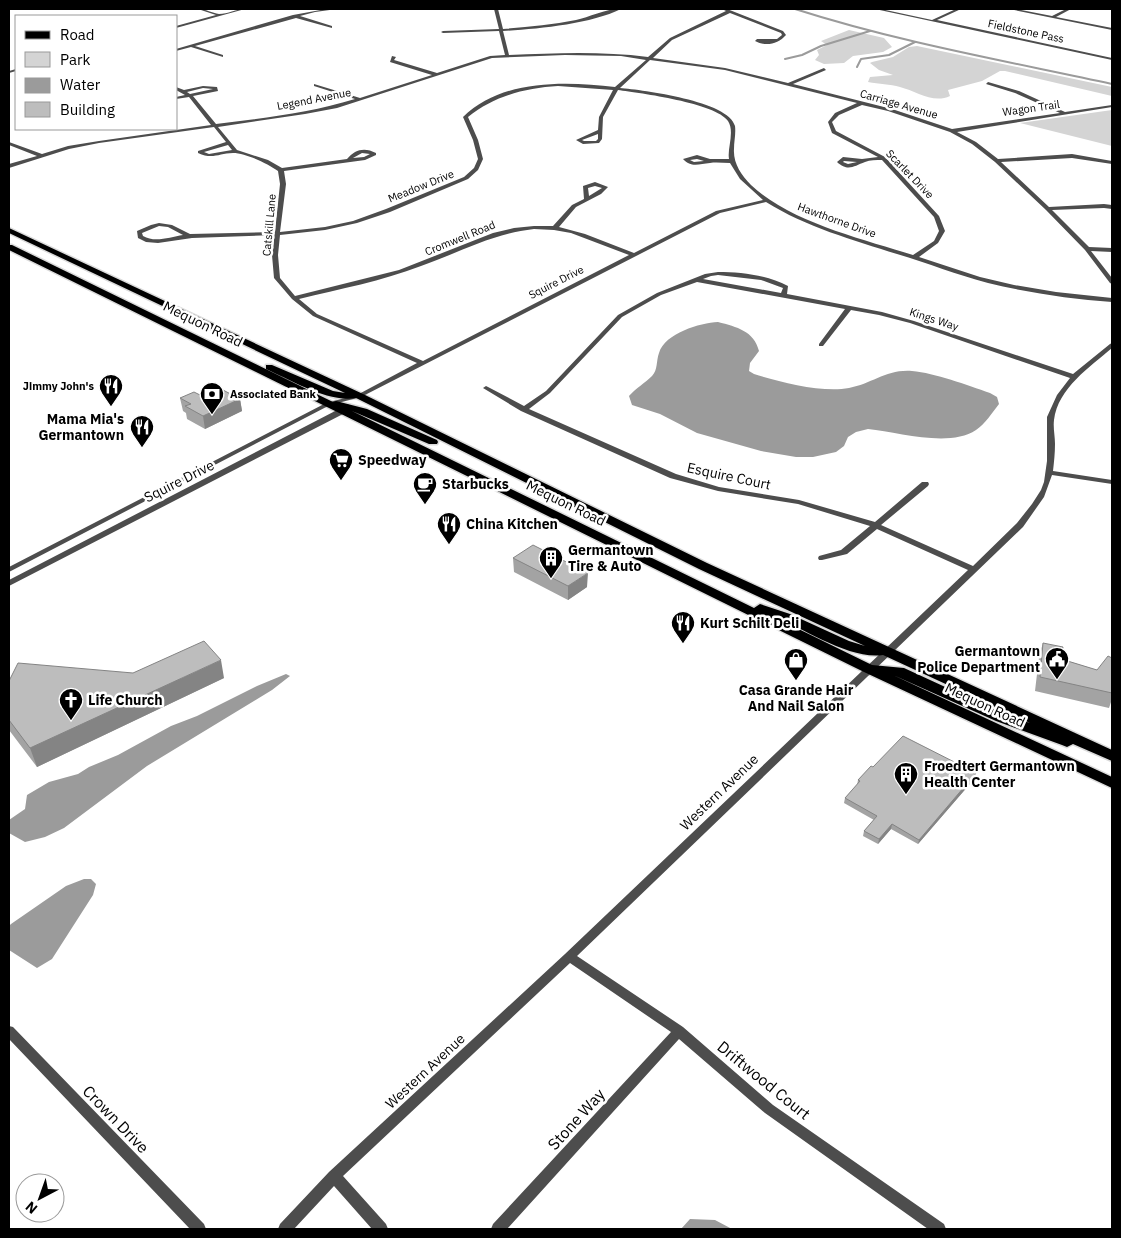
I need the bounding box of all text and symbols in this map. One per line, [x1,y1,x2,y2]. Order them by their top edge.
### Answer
legend [15,15,178,130]
street label: Fieldstone Pass [987,16,1065,46]
text: Road [60,25,95,44]
text: Park [60,50,90,69]
text: Water [60,75,101,94]
street label: Legend Avenue [276,85,352,113]
street label: Carriage Avenue [858,86,940,122]
street label: Wagon Trail [1001,97,1061,119]
text: Building [60,100,115,119]
street label: Scarlet Drive [883,147,937,201]
street label: Meadow Drive [386,166,456,206]
street label: Catskill Lane [259,193,279,257]
street label: Hawthorne Drive [796,199,878,241]
street label: Cromwell Road [423,218,497,258]
street label: Squire Drive [526,262,586,302]
street label: Mequon Road [160,297,246,351]
street label: Kings Way [908,305,961,334]
restaurant icon: Jimmy John's [98,373,124,407]
place label: Jimmy John's [23,379,94,393]
bank icon: Associated Bank [199,381,225,415]
place label: Associated Bank [230,387,317,401]
place label: Mama Mia's Germantown [38,410,124,444]
restaurant icon: Mama Mia's Germantown [129,414,155,448]
supermarket icon: Speedway [328,447,354,481]
place label: Speedway [358,451,427,469]
street label: Squire Drive [141,456,217,506]
street label: Esquire Court [685,458,773,494]
cafe icon: Starbucks [412,471,438,505]
place label: Starbucks [442,475,509,493]
street label: Mequon Road [523,476,609,530]
restaurant icon: China Kitchen [436,511,462,545]
place label: China Kitchen [466,515,558,533]
place label: Germantown Tire & Auto [568,541,654,575]
building icon: Germantown Tire & Auto [538,545,564,579]
restaurant icon: Kurt Schilt Deli [670,610,696,644]
place label: Kurt Schilt Deli [700,614,799,632]
place label: Germantown Police Department [917,642,1040,676]
public building icon: Germantown Police Department [1044,646,1070,680]
shop icon: Casa Grande Hair And Nail Salon [783,647,809,681]
street label: Mequon Road [942,679,1028,731]
place label: Casa Grande Hair And Nail Salon [739,681,854,715]
church icon: Life Church [58,687,84,721]
place label: Life Church [88,691,163,709]
street label: Western Avenue [676,750,762,834]
place label: Froedtert Germantown Health Center [924,757,1075,791]
building icon: Froedtert Germantown Health Center [893,761,919,795]
street label: Western Avenue [381,1029,469,1112]
street label: Driftwood Court [713,1036,815,1124]
street label: Crown Drive [79,1081,154,1157]
street label: Stone Way [543,1084,609,1154]
north arrow [15,1173,65,1223]
text: N [22,1198,41,1218]

